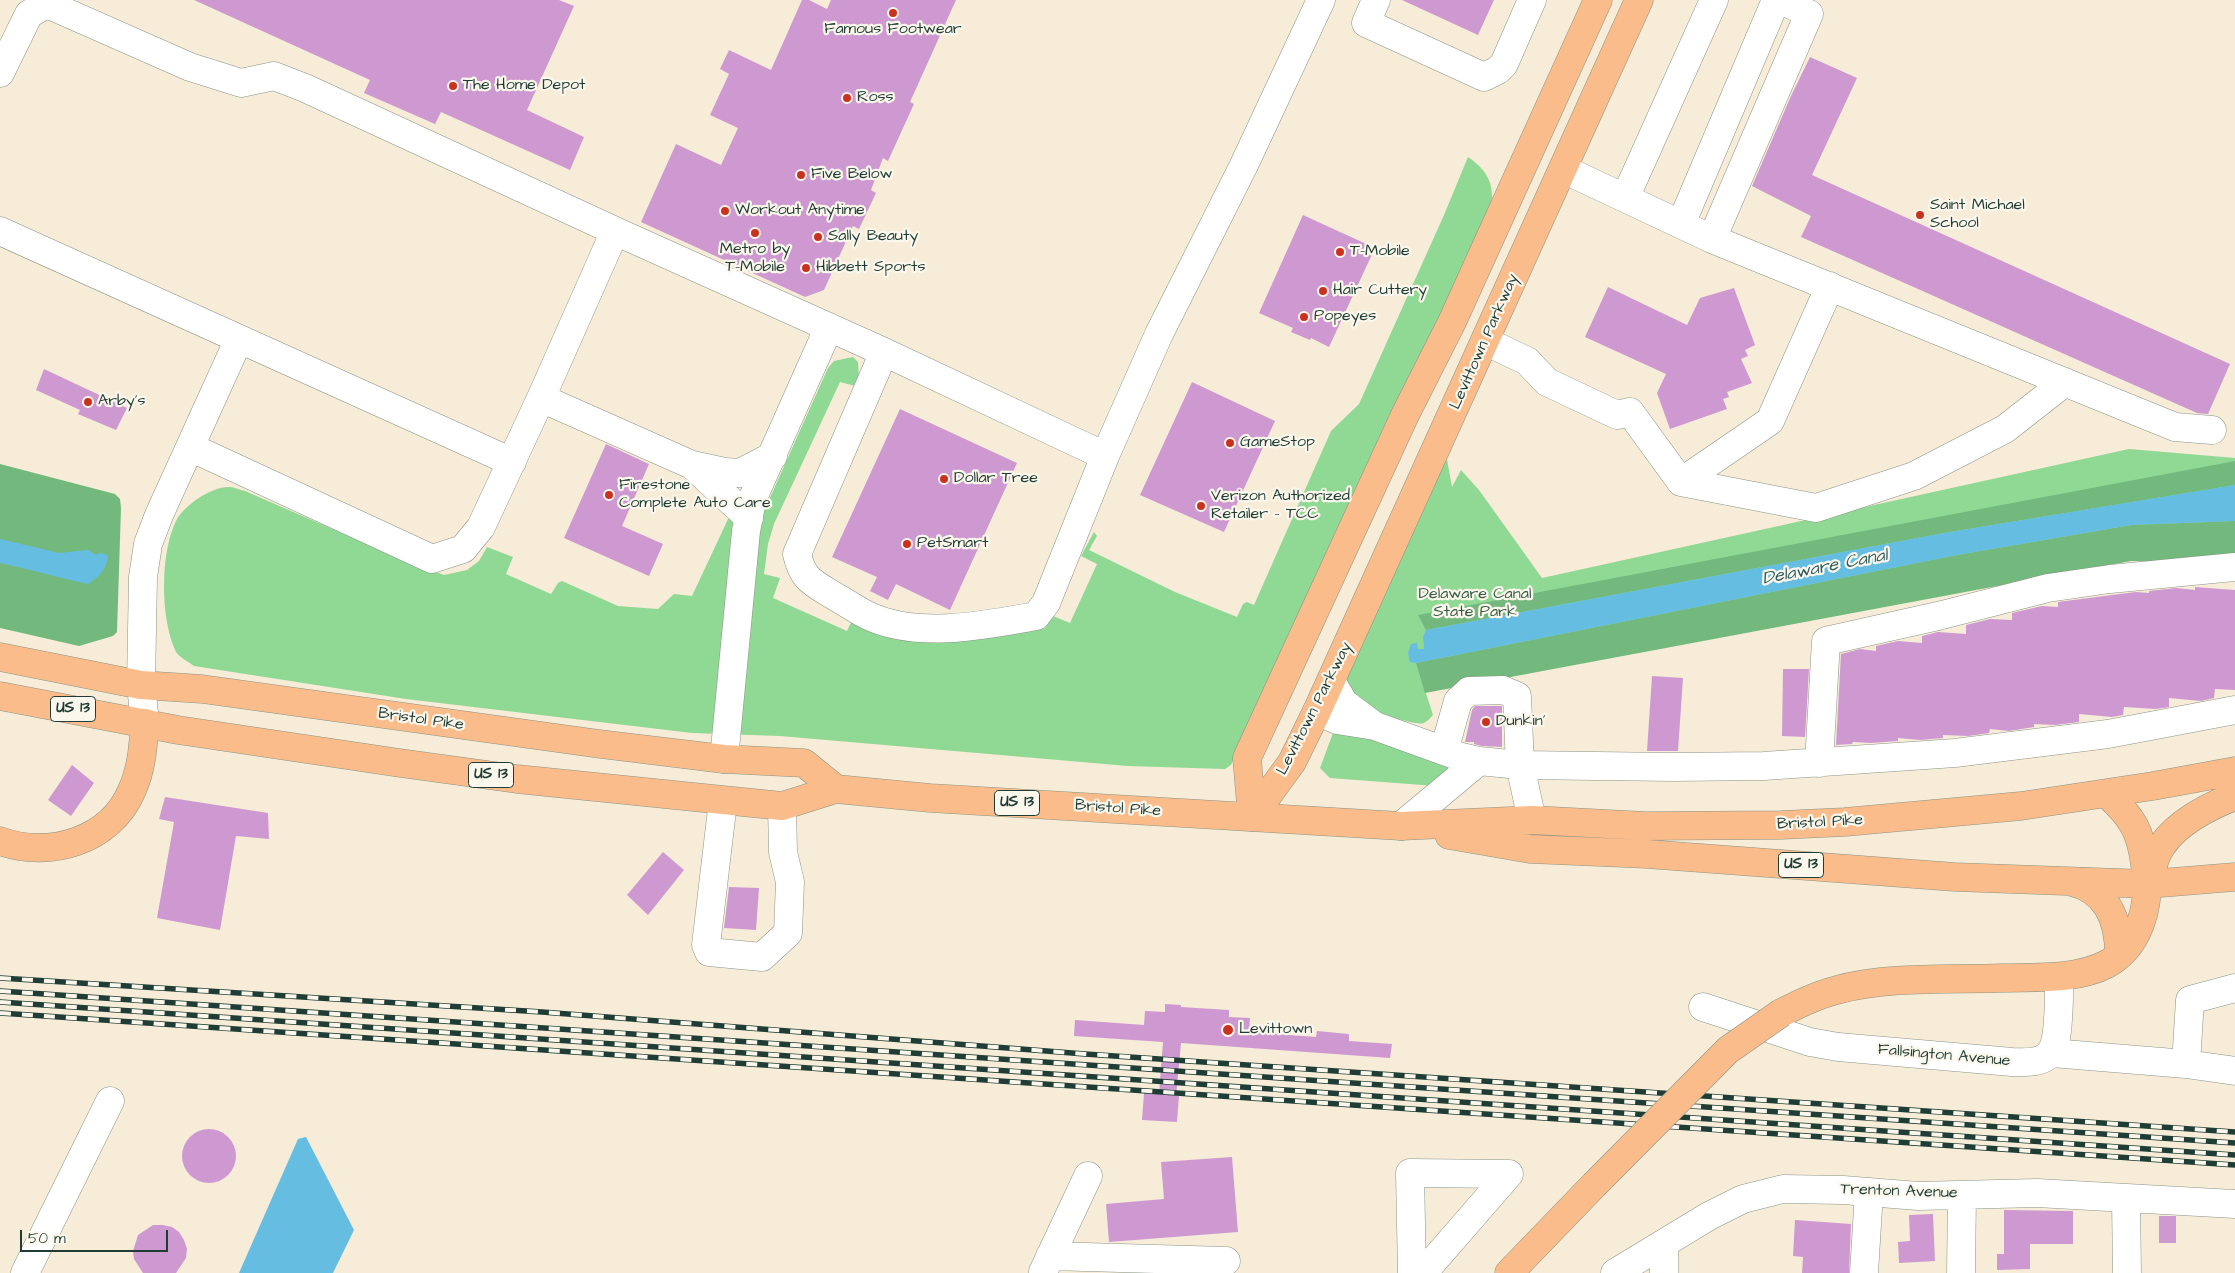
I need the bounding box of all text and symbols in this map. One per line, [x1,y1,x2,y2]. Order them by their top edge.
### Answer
marker: Famous Footwear [887,7,899,19]
place label: Famous Footwear [824,20,962,40]
place label: The Home Depot [463,76,586,96]
marker: The Home Depot [447,80,459,92]
place label: Ross [857,88,893,108]
marker: Ross [841,92,853,104]
place label: Five Below [811,165,892,185]
marker: Five Below [795,169,807,181]
place label: Saint Michael School [1930,196,2025,234]
place label: Workout Anytime [735,201,865,221]
marker: Workout Anytime [719,205,731,217]
marker: Saint Michael School [1914,209,1926,221]
marker: Metro by T-Mobile [749,227,761,239]
place label: Sally Beauty [828,227,918,247]
marker: Sally Beauty [812,231,824,243]
place label: Metro by T-Mobile [720,240,790,278]
place label: T-Mobile [1350,242,1410,262]
marker: T-Mobile [1334,246,1346,258]
place label: Hibbett Sports [816,258,926,278]
marker: Hibbett Sports [800,262,812,274]
street label: Levittown Parkway [1446,271,1524,413]
place label: Hair Cuttery [1333,281,1427,301]
marker: Hair Cuttery [1317,285,1329,297]
place label: Popeyes [1314,307,1376,327]
marker: Popeyes [1298,311,1310,323]
place label: Arby's [98,392,145,412]
marker: Arby's [82,396,94,408]
place label: GameStop [1240,433,1315,453]
marker: GameStop [1224,437,1236,449]
place label: Dollar Tree [954,469,1038,489]
marker: Dollar Tree [938,473,950,485]
place label: Firestone Complete Auto Care [619,476,771,514]
place label: Verizon Authorized Retailer - TCC [1211,487,1350,525]
marker: Firestone Complete Auto Care [603,489,615,501]
marker: Verizon Authorized Retailer - TCC [1195,500,1207,512]
place label: PetSmart [917,534,989,554]
marker: PetSmart [901,538,913,550]
water label: Delaware Canal [1761,545,1889,591]
park label: Delaware Canal State Park [1419,585,1531,623]
street label: Levittown Parkway [1273,639,1357,779]
road number: US 13 [50,696,96,722]
street label: Bristol Pike [377,704,465,736]
place label: Dunkin' [1496,712,1545,732]
marker: Dunkin' [1480,716,1492,728]
road number: US 13 [468,762,514,788]
road number: US 13 [994,790,1040,816]
street label: Bristol Pike [1074,796,1162,822]
street label: Bristol Pike [1776,811,1864,835]
road number: US 13 [1778,852,1824,878]
place label: Levittown [1239,1020,1312,1040]
marker: Levittown [1221,1023,1235,1037]
street label: Fallsington Avenue [1877,1041,2011,1071]
street label: Trenton Avenue [1840,1180,1958,1204]
scale bar [22,1220,170,1252]
text: 50 m [28,1228,66,1249]

